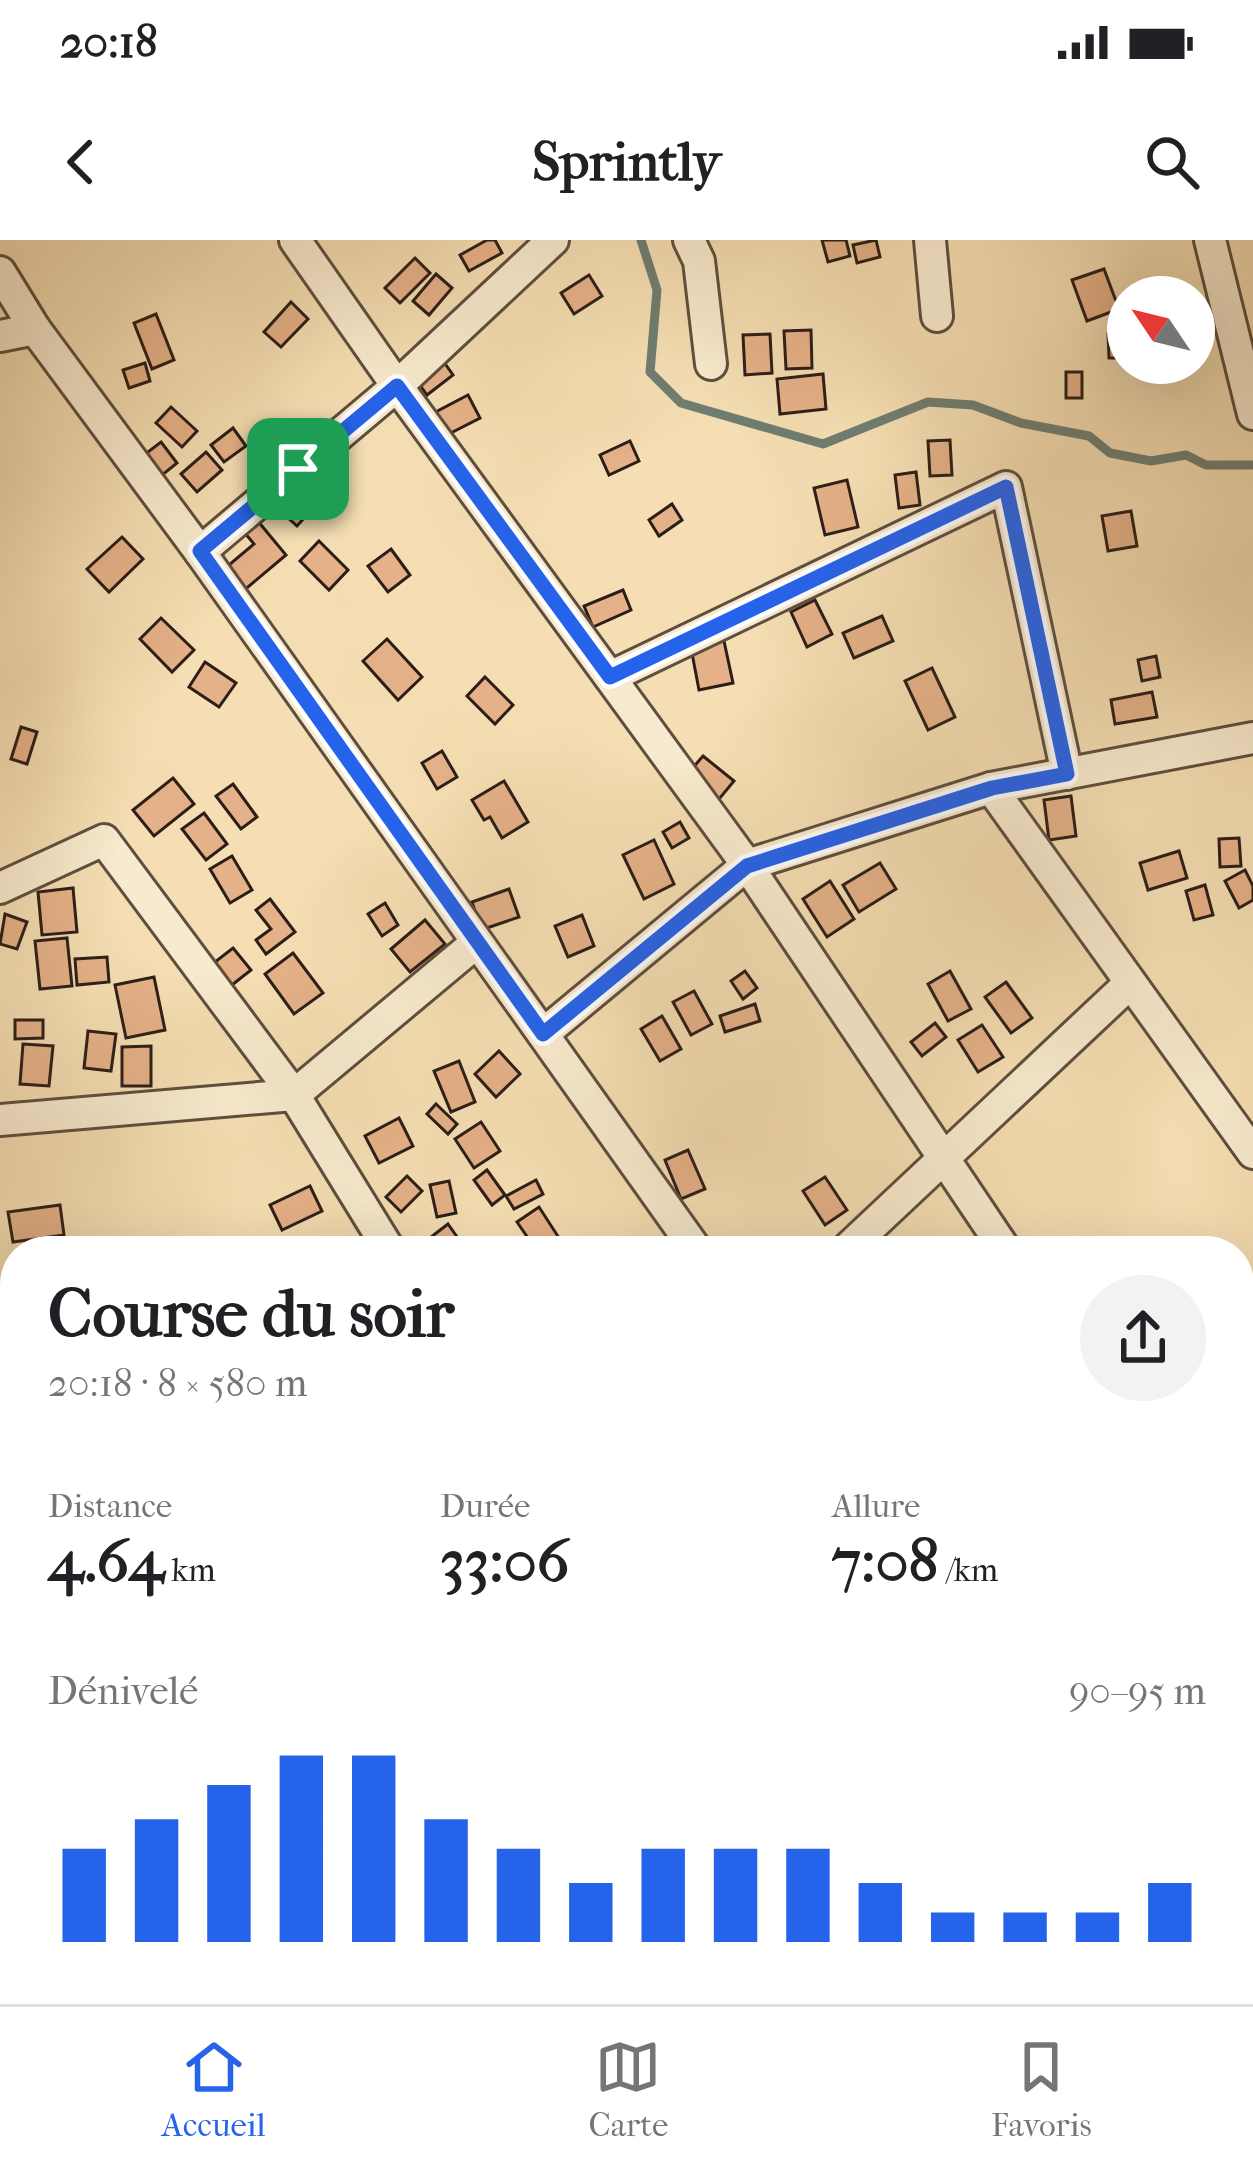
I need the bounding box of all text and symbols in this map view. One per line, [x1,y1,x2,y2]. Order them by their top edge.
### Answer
text: 20:18 [60,16,158,69]
icon: back [48,129,114,195]
icon: search [1139,129,1205,195]
text: Sprintly [532,131,721,194]
north arrow [1107,276,1215,384]
map controls [1107,276,1215,384]
pin [247,418,349,520]
icon: arrive [265,436,331,502]
button: share [1080,1275,1206,1401]
text: Course du soir [48,1276,454,1353]
text: 20:18 · 8 × 580 m [48,1360,307,1406]
text: Distance [48,1487,172,1526]
text: Durée [440,1487,530,1526]
text: Allure [832,1487,920,1526]
text: 4.64 [48,1526,164,1597]
text: 33:06 [440,1526,569,1597]
text: 7:08 [832,1526,939,1597]
text: km [164,1551,216,1590]
text: /km [939,1551,998,1590]
text: Dénivelé [48,1668,198,1714]
text: 90–95 m [1069,1668,1206,1714]
tab: Accueil [161,2034,266,2145]
tab: Carte [588,2034,668,2145]
tab: Favoris [991,2034,1092,2145]

